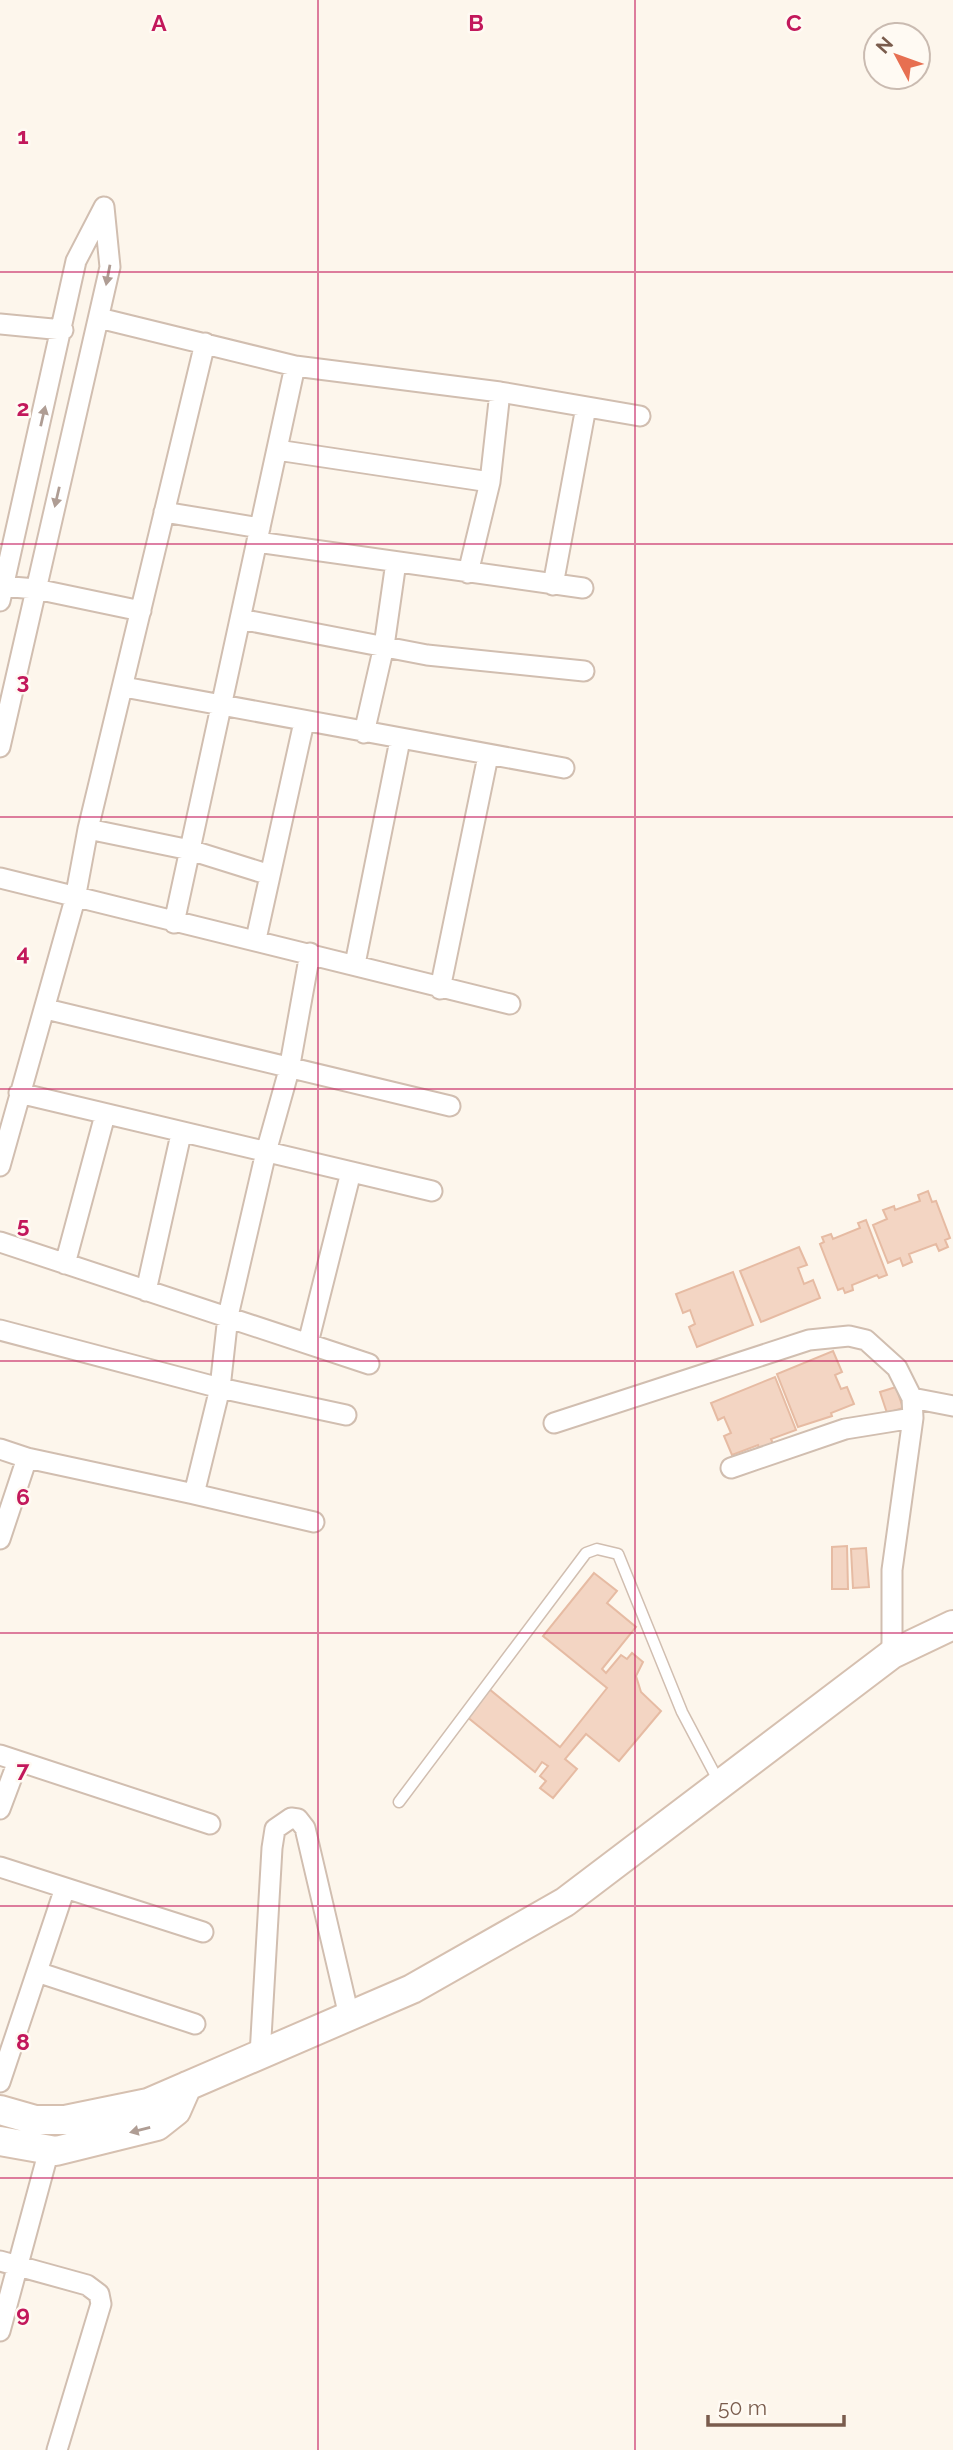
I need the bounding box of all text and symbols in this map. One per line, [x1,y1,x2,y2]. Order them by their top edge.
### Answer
text: A [151,9,167,36]
text: B [468,9,484,36]
text: C [786,9,802,36]
north arrow [862,21,932,91]
text: N [871,32,897,58]
text: 1 [17,122,29,149]
one-way arrow [102,264,113,286]
text: 2 [17,394,29,421]
one-way arrow [38,405,49,427]
one-way arrow [51,486,62,508]
text: 3 [17,667,29,694]
text: 4 [16,939,30,966]
text: 5 [17,1211,30,1238]
text: 6 [16,1483,30,1510]
text: 7 [17,1755,30,1782]
text: 8 [16,2028,30,2055]
one-way arrow [129,2125,151,2136]
text: 9 [16,2300,30,2327]
scale bar [708,2384,844,2428]
text: 50 m [718,2395,767,2420]

